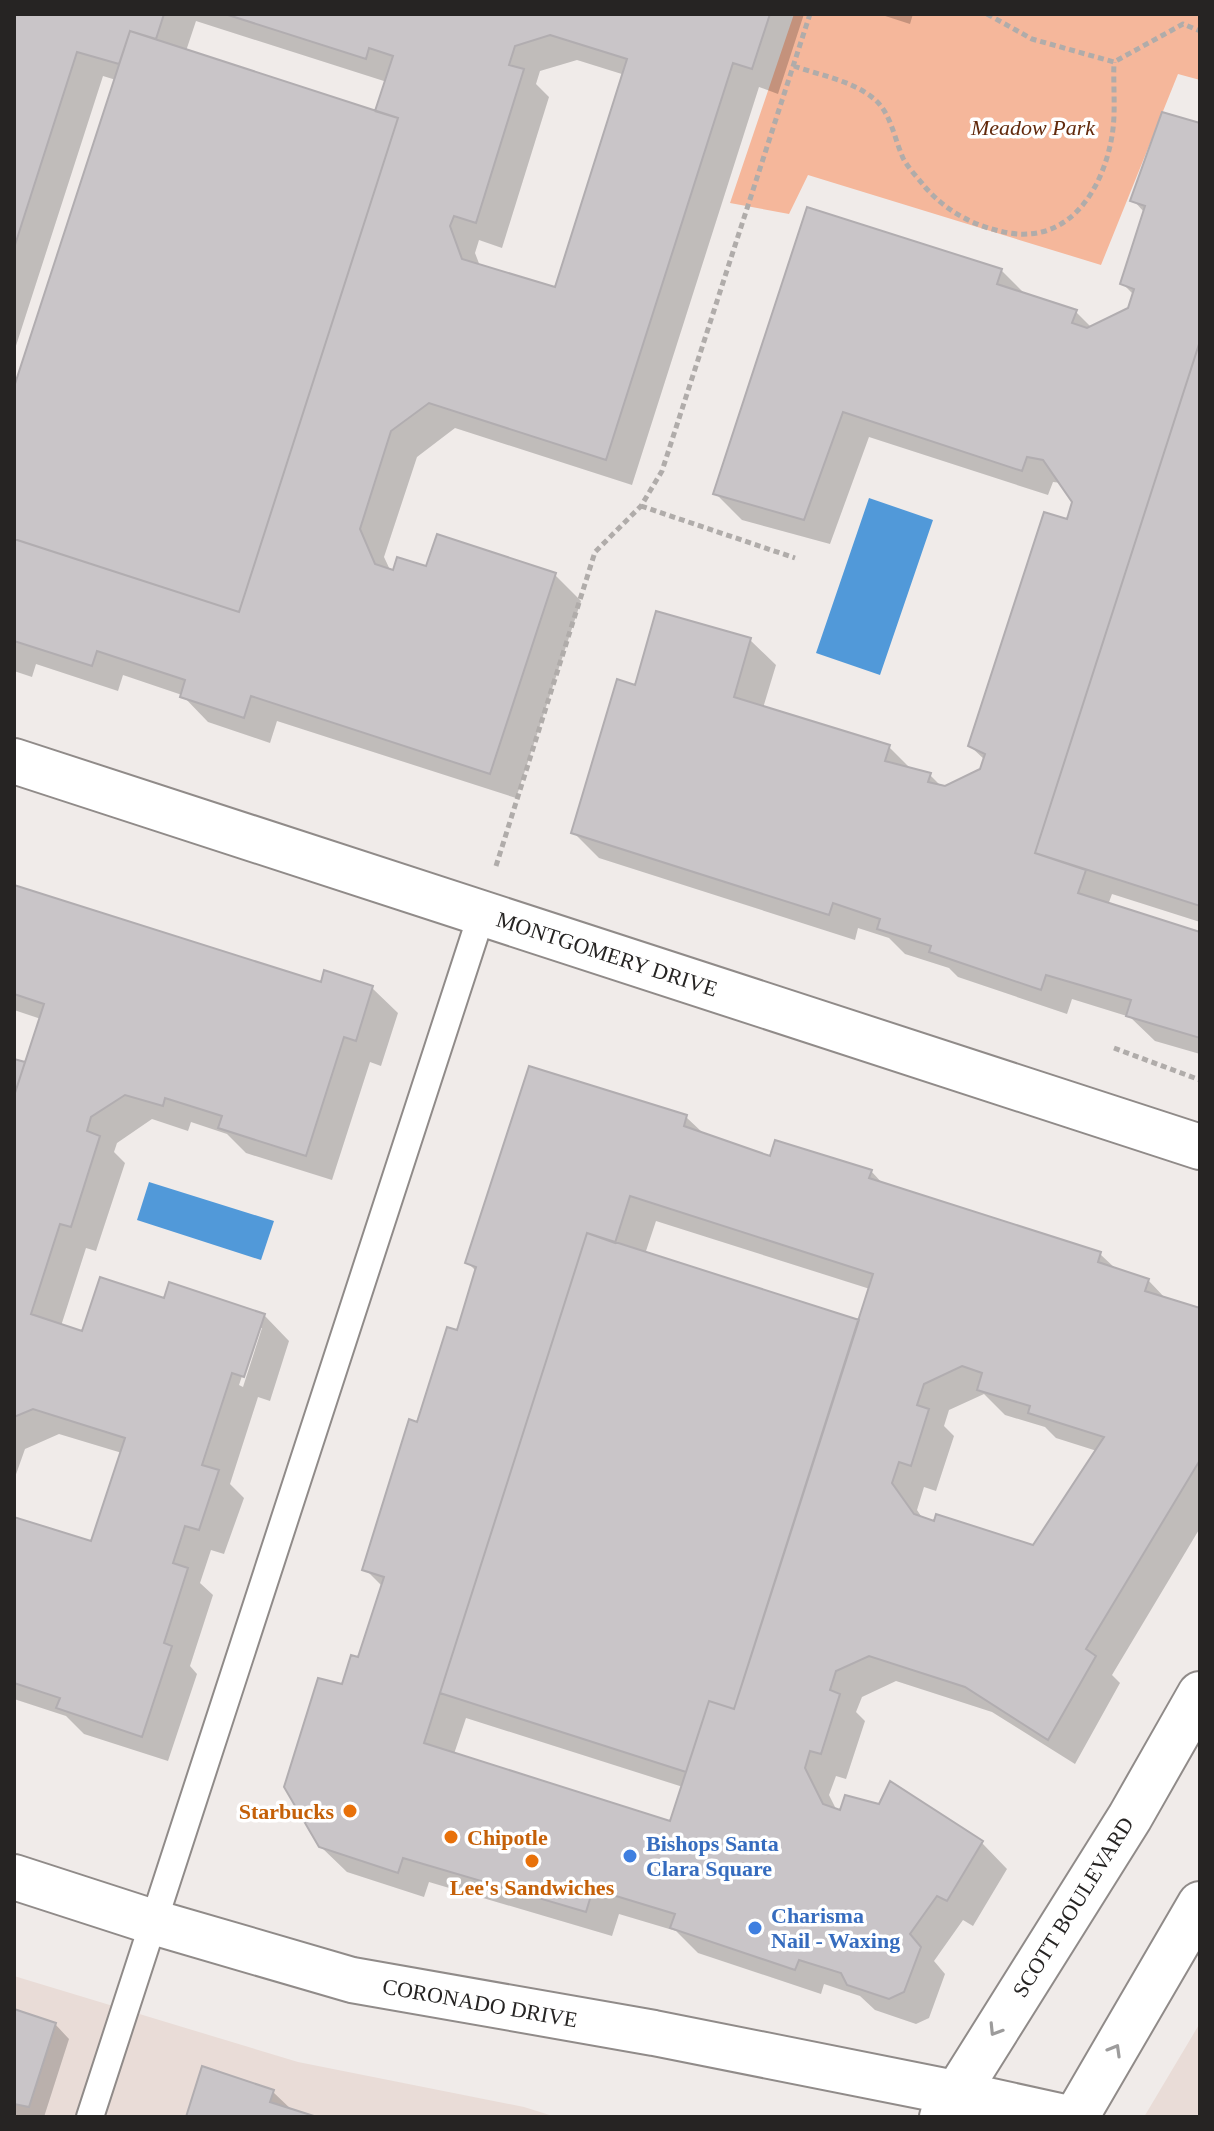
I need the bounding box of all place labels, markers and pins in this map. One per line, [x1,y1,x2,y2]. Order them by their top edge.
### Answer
place label: Starbucks [239,1799,334,1824]
marker: Starbucks [341,1802,359,1820]
place label: Chipotle [467,1825,548,1850]
marker: Chipotle [442,1828,460,1846]
place label: Bishops Santa Clara Square [646,1831,779,1881]
marker: Bishops Santa Clara Square [621,1847,639,1865]
marker: Lee's Sandwiches [523,1852,541,1870]
place label: Lee's Sandwiches [450,1875,615,1900]
place label: Charisma Nail - Waxing [771,1903,900,1953]
marker: Charisma Nail - Waxing [746,1919,764,1937]

